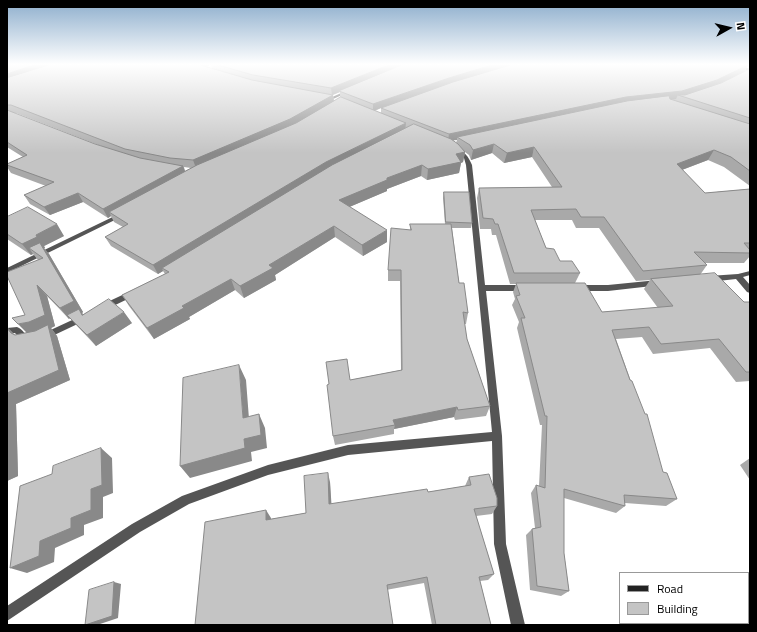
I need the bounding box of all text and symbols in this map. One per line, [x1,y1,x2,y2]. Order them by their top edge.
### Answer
north arrow [709,8,749,48]
text: N [732,21,749,31]
legend [619,572,749,624]
text: Road [657,579,683,598]
text: Building [657,599,698,618]

